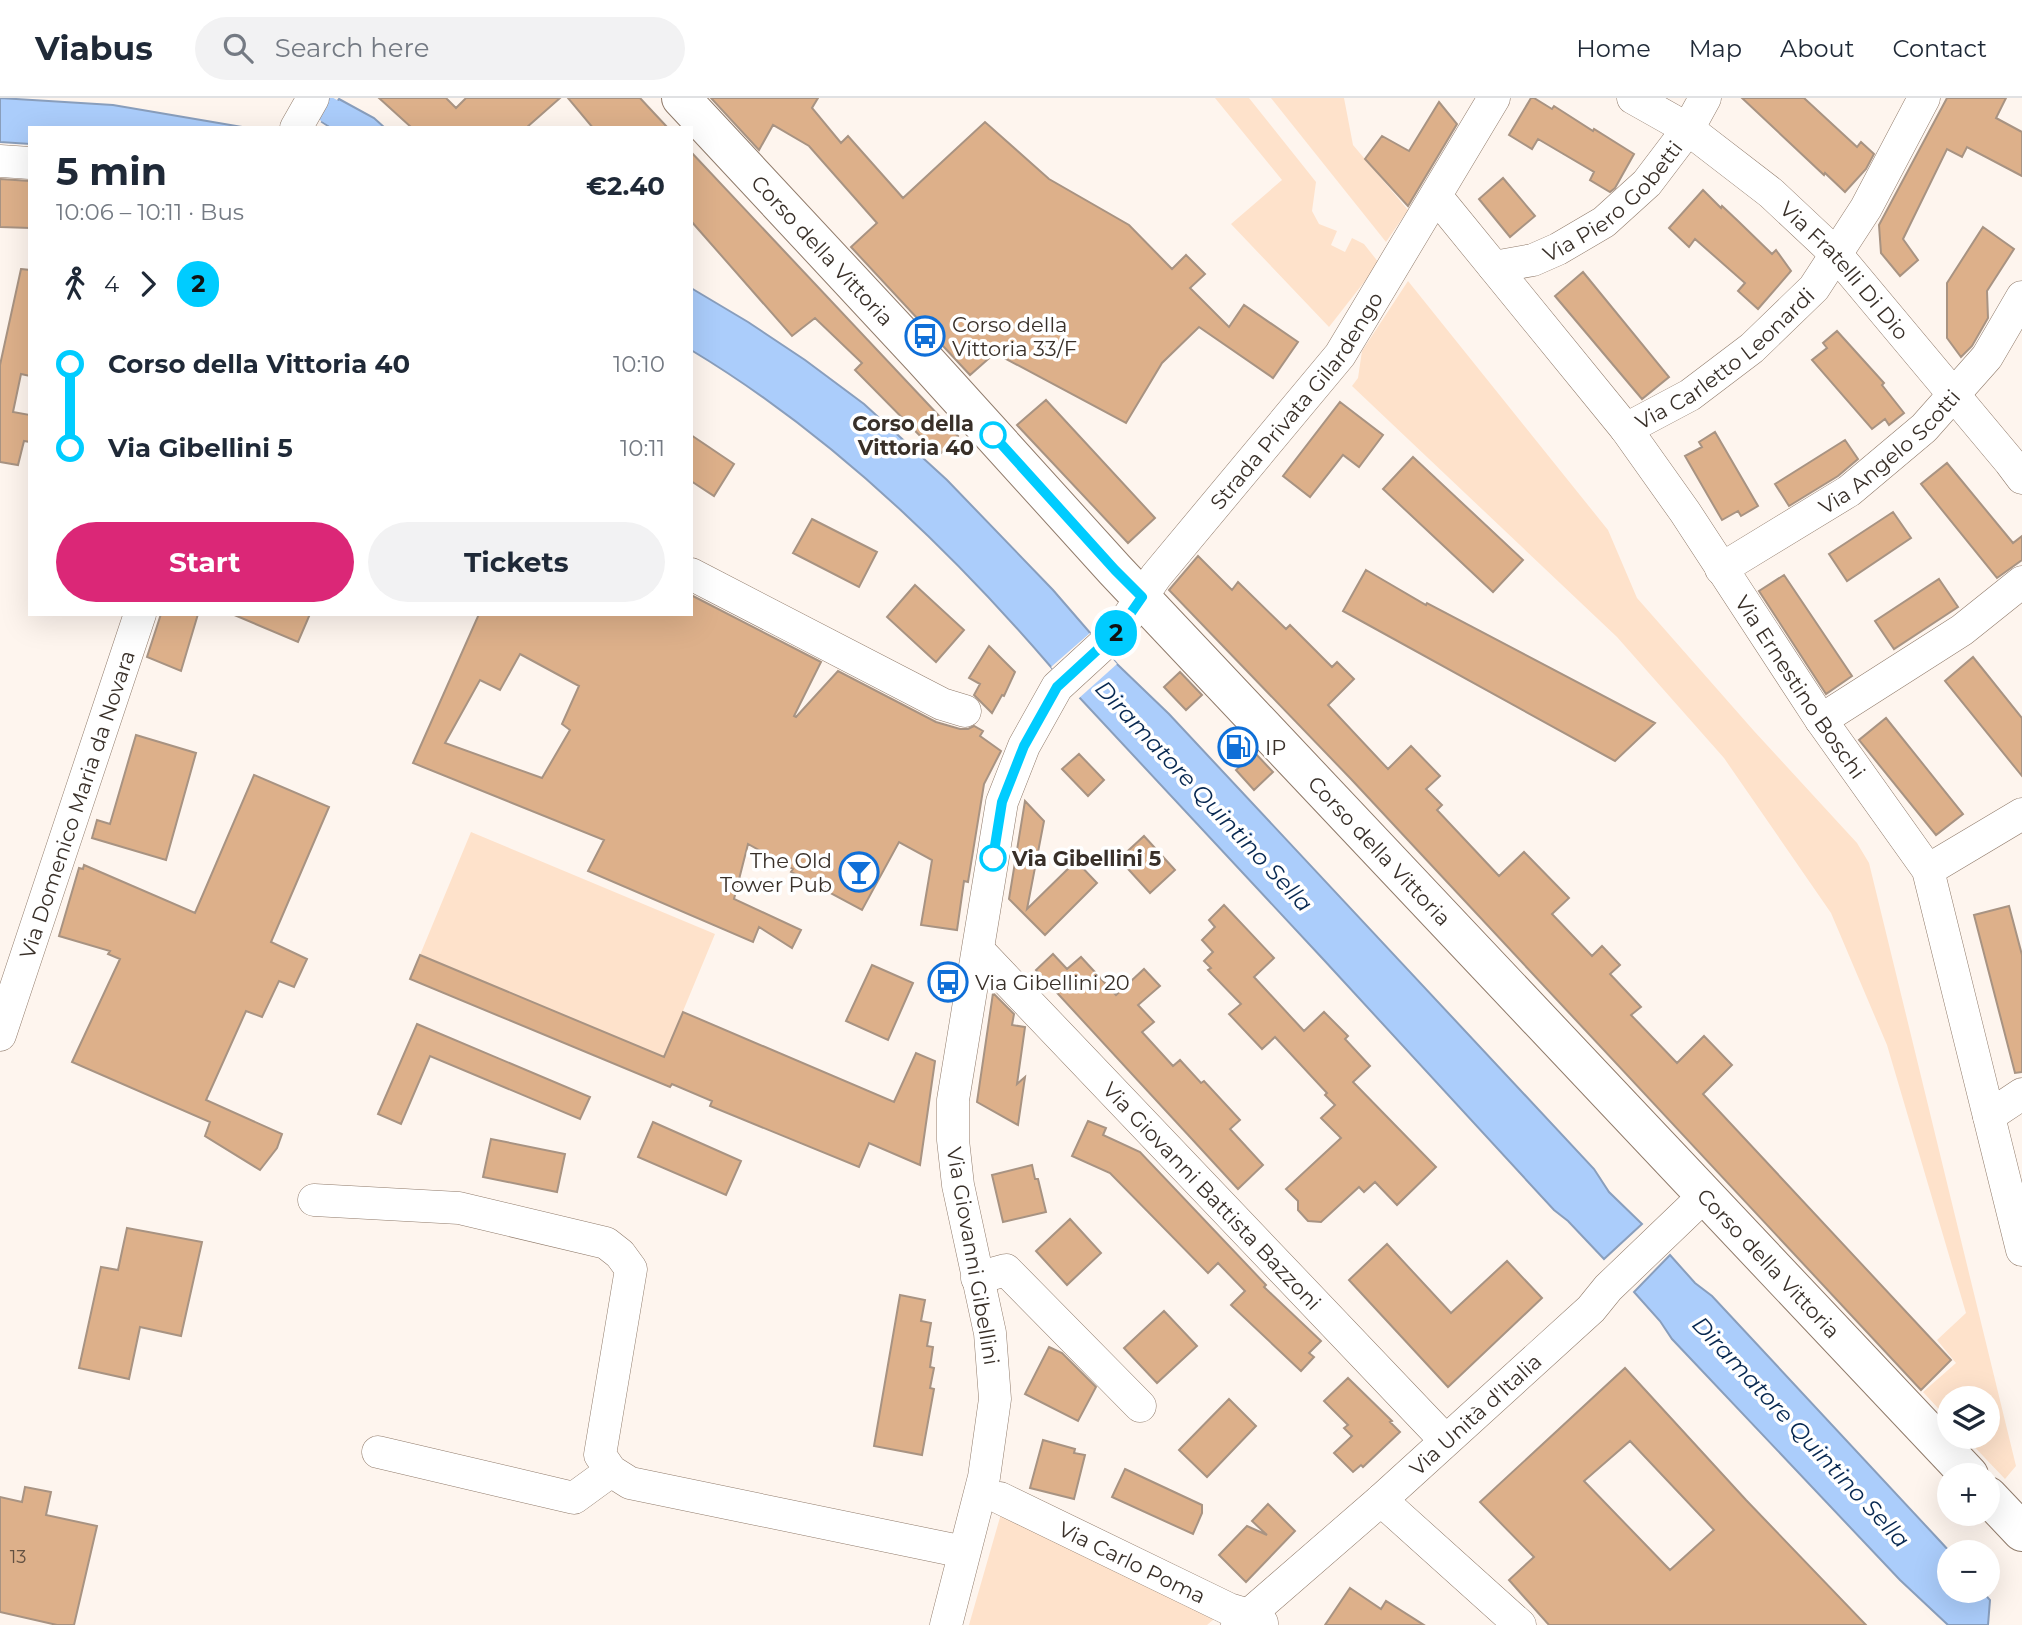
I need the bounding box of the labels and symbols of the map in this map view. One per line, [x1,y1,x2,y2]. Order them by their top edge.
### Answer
street label: Via Piero Gobetti [1539,136,1687,267]
street label: Corso della Vittoria [747,170,899,331]
street label: Via Fratelli Di Dio [1775,196,1914,344]
street label: Via Carletto Leonardi [1631,282,1819,434]
street label: Strada Privata Gilardengo [1205,287,1388,514]
place label: Corso della Vittoria 33/F [952,312,1077,361]
bus stop icon: Corso della Vittoria 33/F [904,315,946,357]
street label: Via Angelo Scotti [1814,384,1965,519]
place label: Corso della Vittoria 40 [852,411,974,460]
marker: Corso della Vittoria 40 [980,422,1006,448]
street label: Via Ernestino Boschi [1730,590,1871,783]
line badge: 2 [1093,610,1139,656]
street label: Via Domenico Maria da Novara [14,647,140,962]
water label: Diramatore Quintino Sella [1089,675,1319,917]
fuel station icon: IP [1217,726,1259,768]
place label: IP [1265,735,1286,760]
street label: Corso della Vittoria [1303,770,1456,931]
marker: Via Gibellini 5 [980,845,1006,871]
place label: Via Gibellini 5 [1011,846,1161,871]
place label: The Old Tower Pub [720,848,832,897]
bar icon: The Old Tower Pub [838,851,880,893]
bus stop icon: Via Gibellini 20 [927,961,969,1003]
place label: Via Gibellini 20 [975,970,1130,995]
street label: Via Giovanni Battista Bazzoni [1098,1077,1326,1315]
street label: Via Giovanni Gibellini [941,1145,1005,1367]
street label: Corso della Vittoria [1692,1183,1846,1343]
water label: Diramatore Quintino Sella [1686,1311,1916,1553]
street label: Via Unità d'Italia [1404,1348,1546,1481]
street label: Via Carlo Poma [1055,1516,1210,1608]
house number: 13 [10,1546,26,1568]

